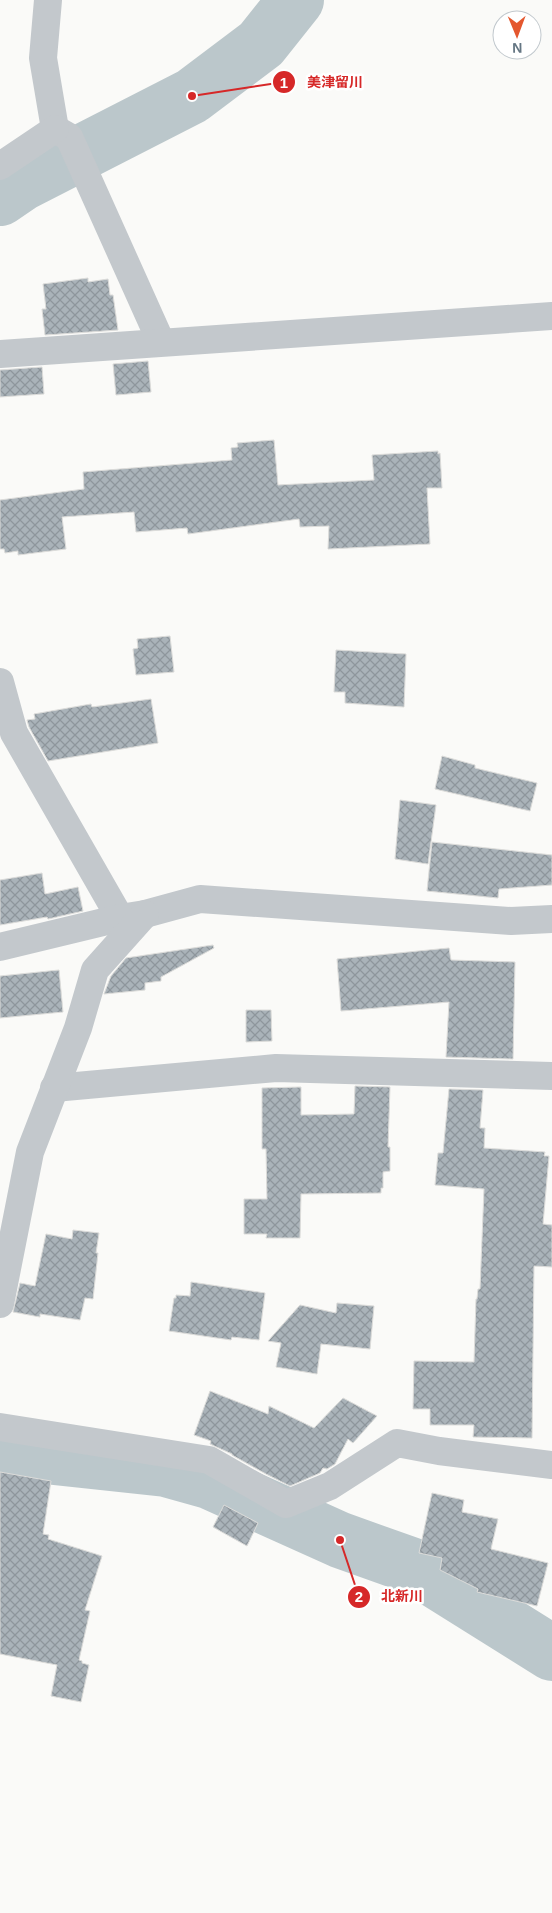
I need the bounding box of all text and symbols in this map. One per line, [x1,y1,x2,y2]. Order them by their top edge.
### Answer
north arrow [492,10,542,60]
text: N [512,40,522,56]
callout: 美津留川 [272,68,373,97]
text: 1 [280,74,288,91]
text: 美津留川 [307,74,363,90]
callout: 北新川 [346,1582,433,1611]
text: 2 [355,1588,363,1605]
text: 北新川 [381,1588,423,1604]

